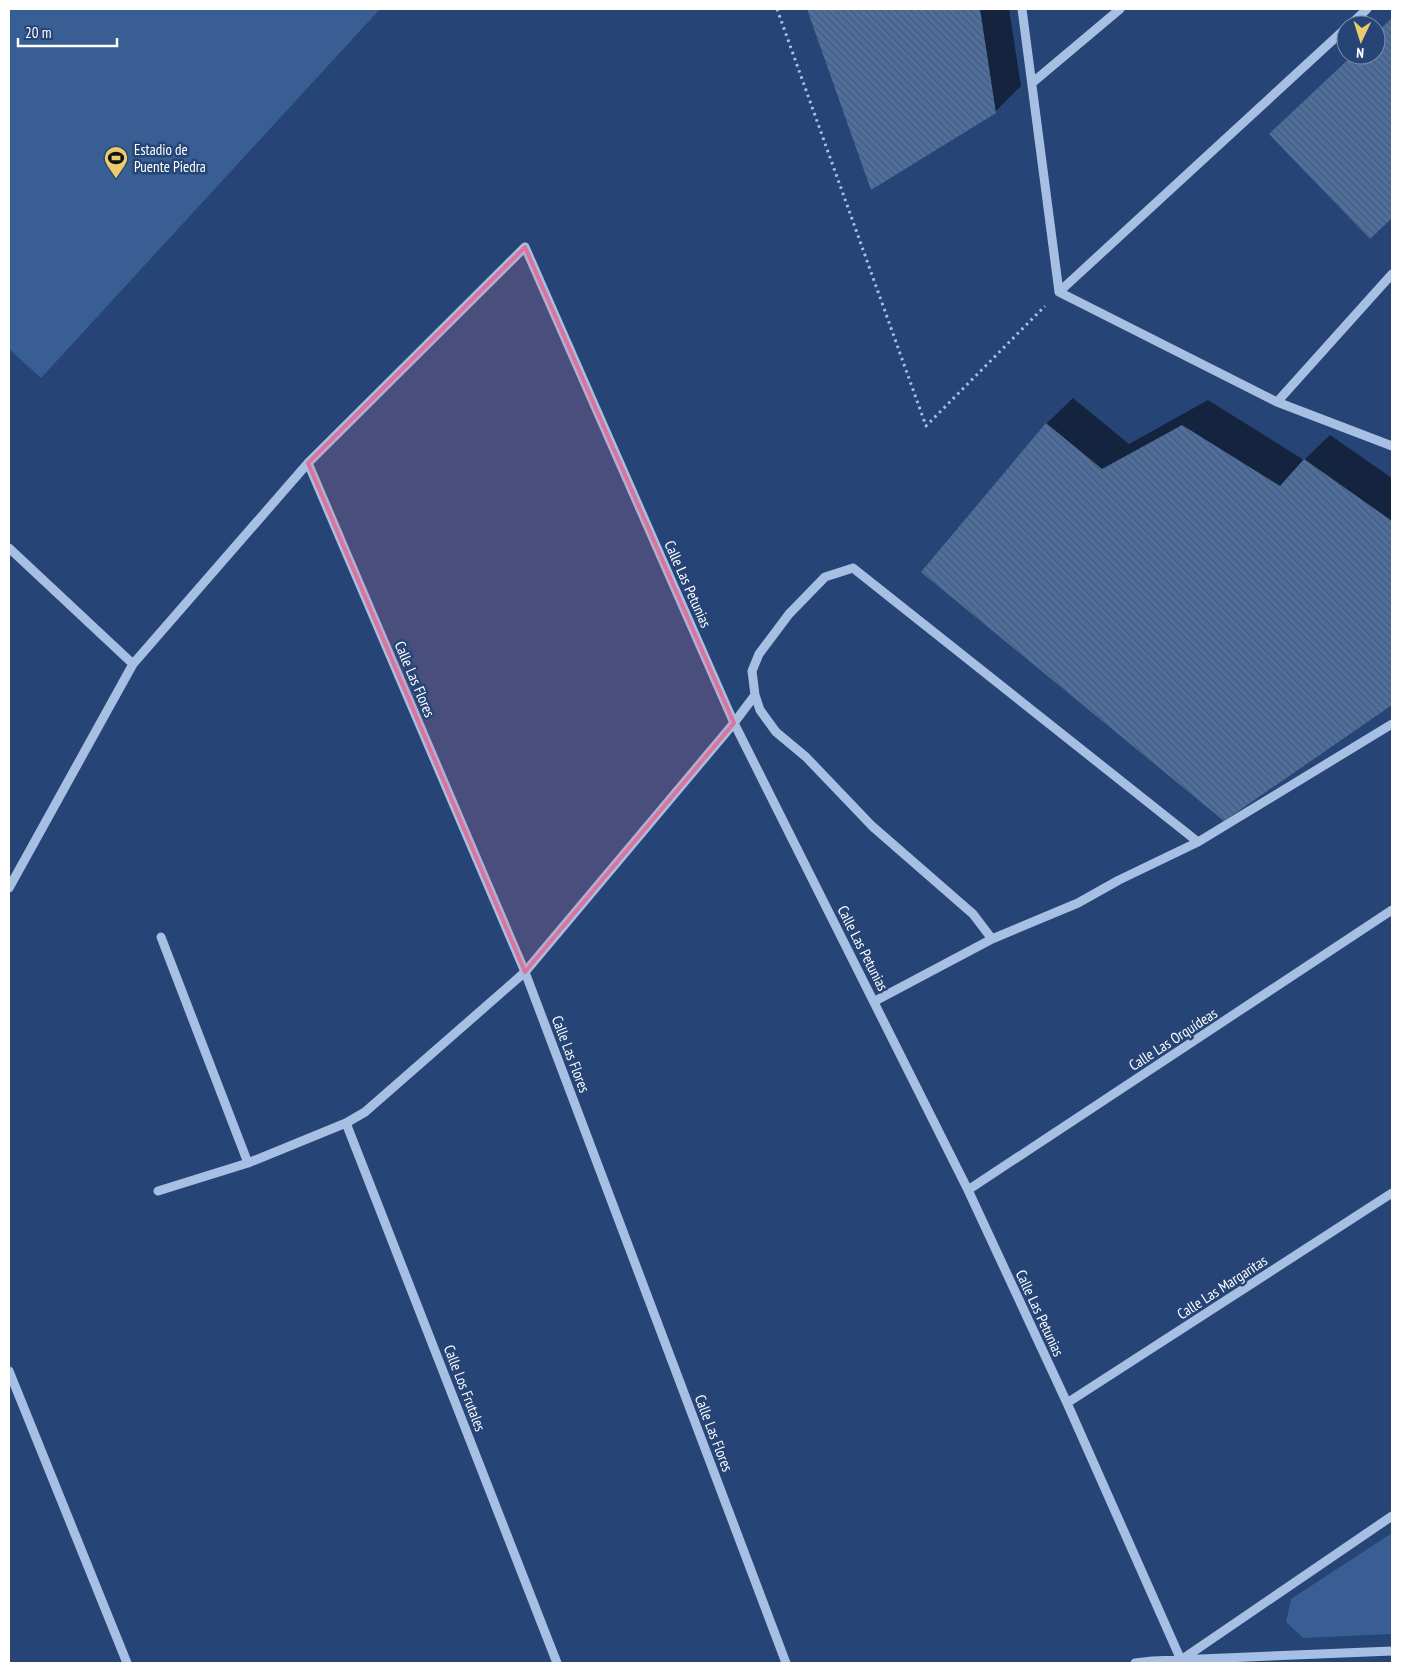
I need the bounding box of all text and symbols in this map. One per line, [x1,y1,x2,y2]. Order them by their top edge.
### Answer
scale bar [18,15,116,47]
north arrow [1336,15,1386,65]
text: 20 m [25,23,51,42]
text: N [1356,44,1364,62]
place label: Estadio de Puente Piedra [134,140,206,176]
sports icon: Estadio de Puente Piedra [103,145,129,179]
street label: Calle Las Petunias [660,537,716,631]
street label: Calle Las Flores [390,638,440,720]
street label: Calle Las Petunias [833,902,893,994]
street label: Calle Las Orquídeas [1125,1003,1221,1075]
street label: Calle Las Flores [548,1013,594,1095]
street label: Calle Las Margaritas [1173,1251,1271,1323]
street label: Calle Las Petunias [1012,1267,1068,1359]
street label: Calle Los Frutales [440,1342,490,1434]
street label: Calle Las Flores [691,1392,737,1474]

